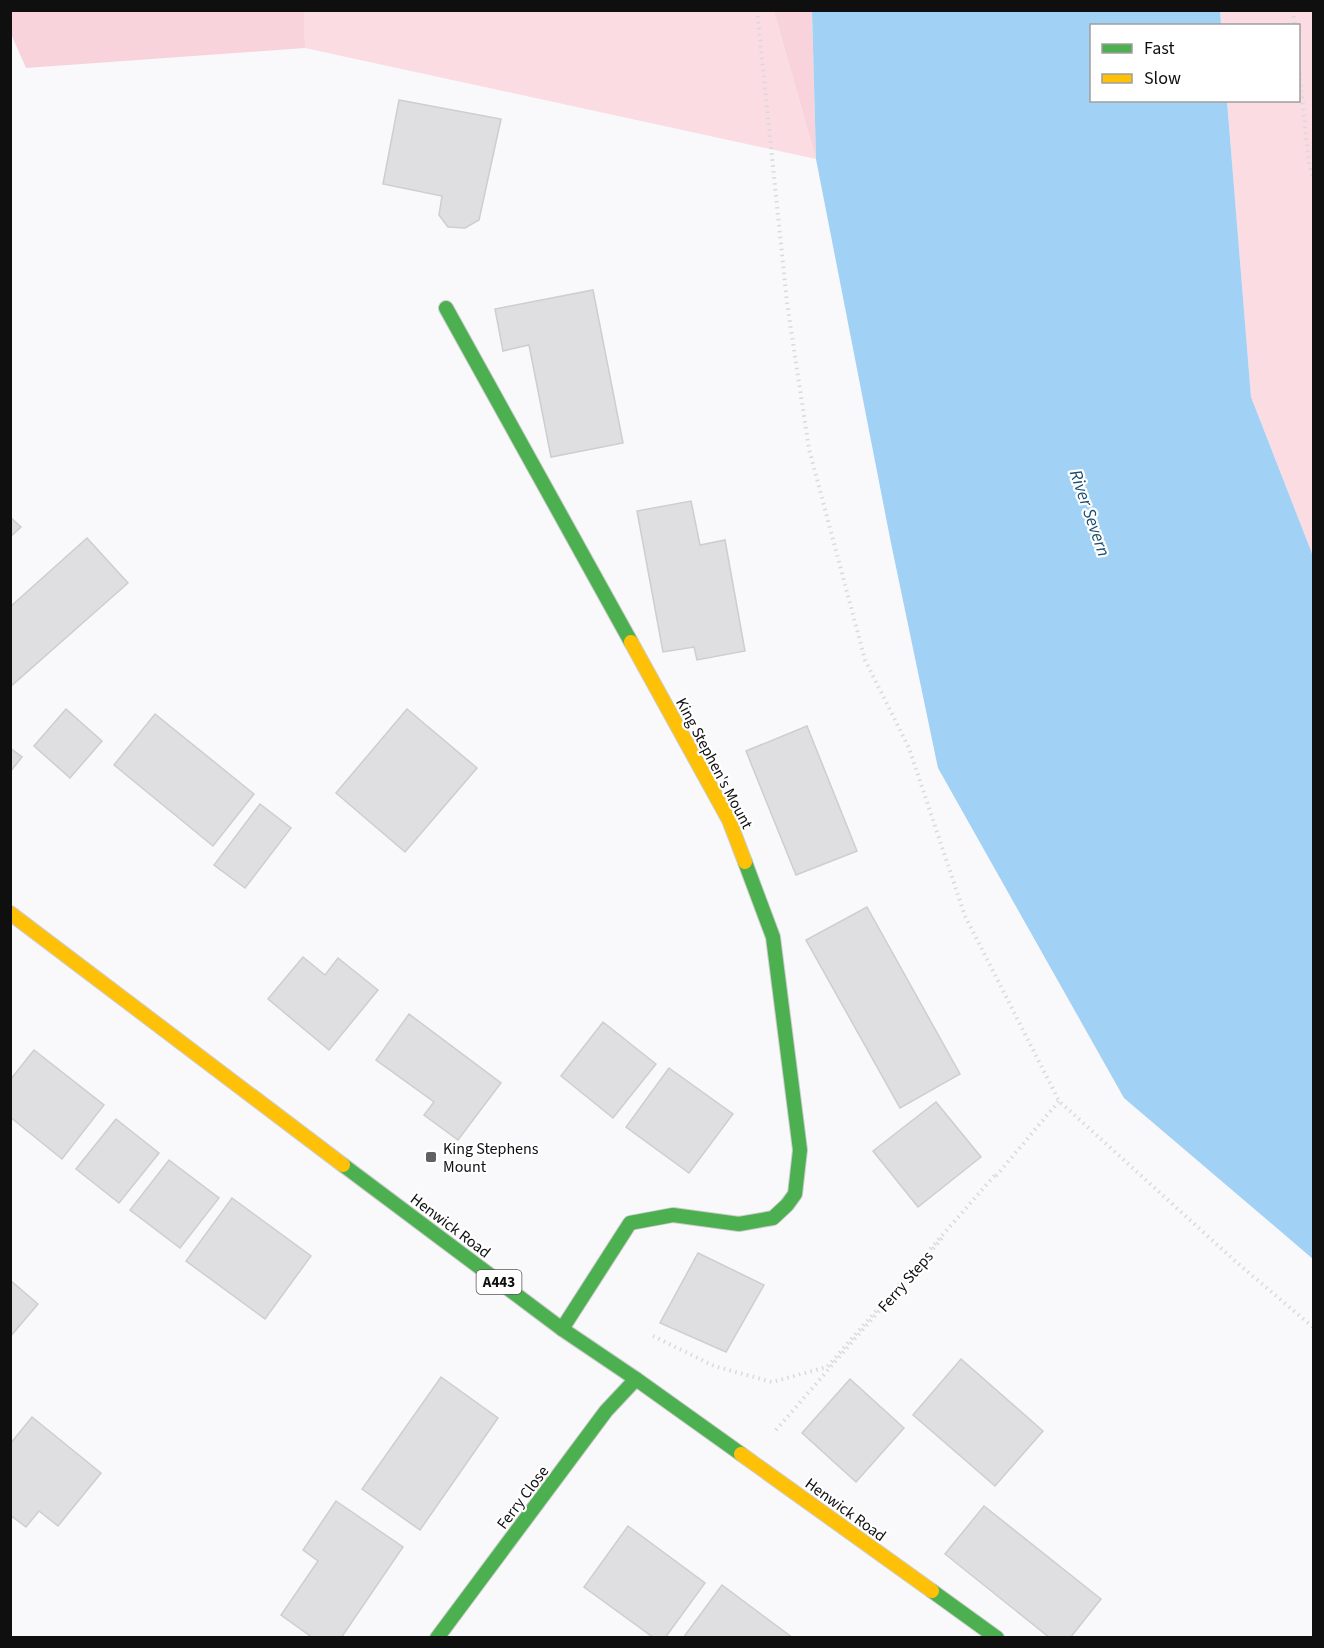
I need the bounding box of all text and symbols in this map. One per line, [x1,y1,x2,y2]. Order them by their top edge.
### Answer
legend [1090,24,1300,102]
text: Fast [1144,36,1175,61]
text: Slow [1144,66,1181,91]
water label: River Severn [1063,466,1116,560]
street label: King Stephen's Mount [670,694,758,833]
place label: King Stephens Mount [443,1138,539,1178]
marker: King Stephens Mount [424,1150,438,1164]
street label: Henwick Road [406,1188,495,1263]
street label: Ferry Steps [873,1246,939,1317]
road number: A443 [476,1270,522,1294]
street label: Ferry Close [492,1461,554,1534]
street label: Henwick Road [800,1473,890,1547]

